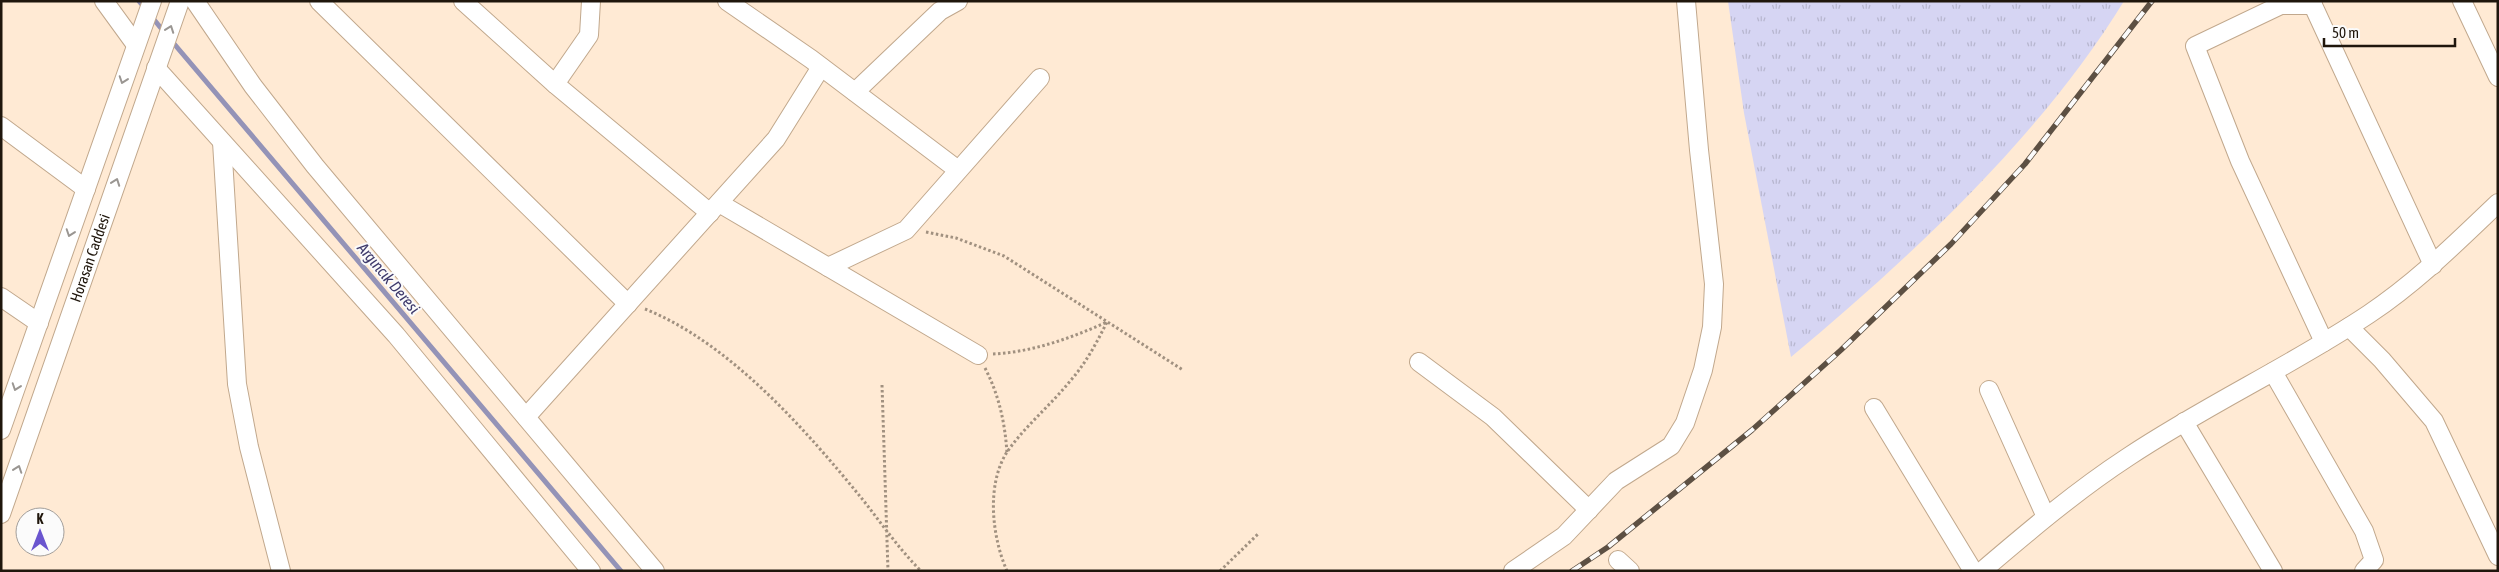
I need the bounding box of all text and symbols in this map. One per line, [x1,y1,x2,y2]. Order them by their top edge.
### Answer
scale bar [2324,15,2455,47]
text: 50 m [2332,24,2359,41]
one-way arrow [164,26,174,34]
one-way arrow [119,75,129,84]
one-way arrow [110,179,120,187]
street label: Horasan Caddesi [67,212,113,304]
one-way arrow [66,229,76,237]
water label: Argıncık Deresi [353,238,424,318]
one-way arrow [12,382,22,390]
one-way arrow [12,465,22,473]
north arrow [15,507,65,557]
text: K [37,511,44,527]

